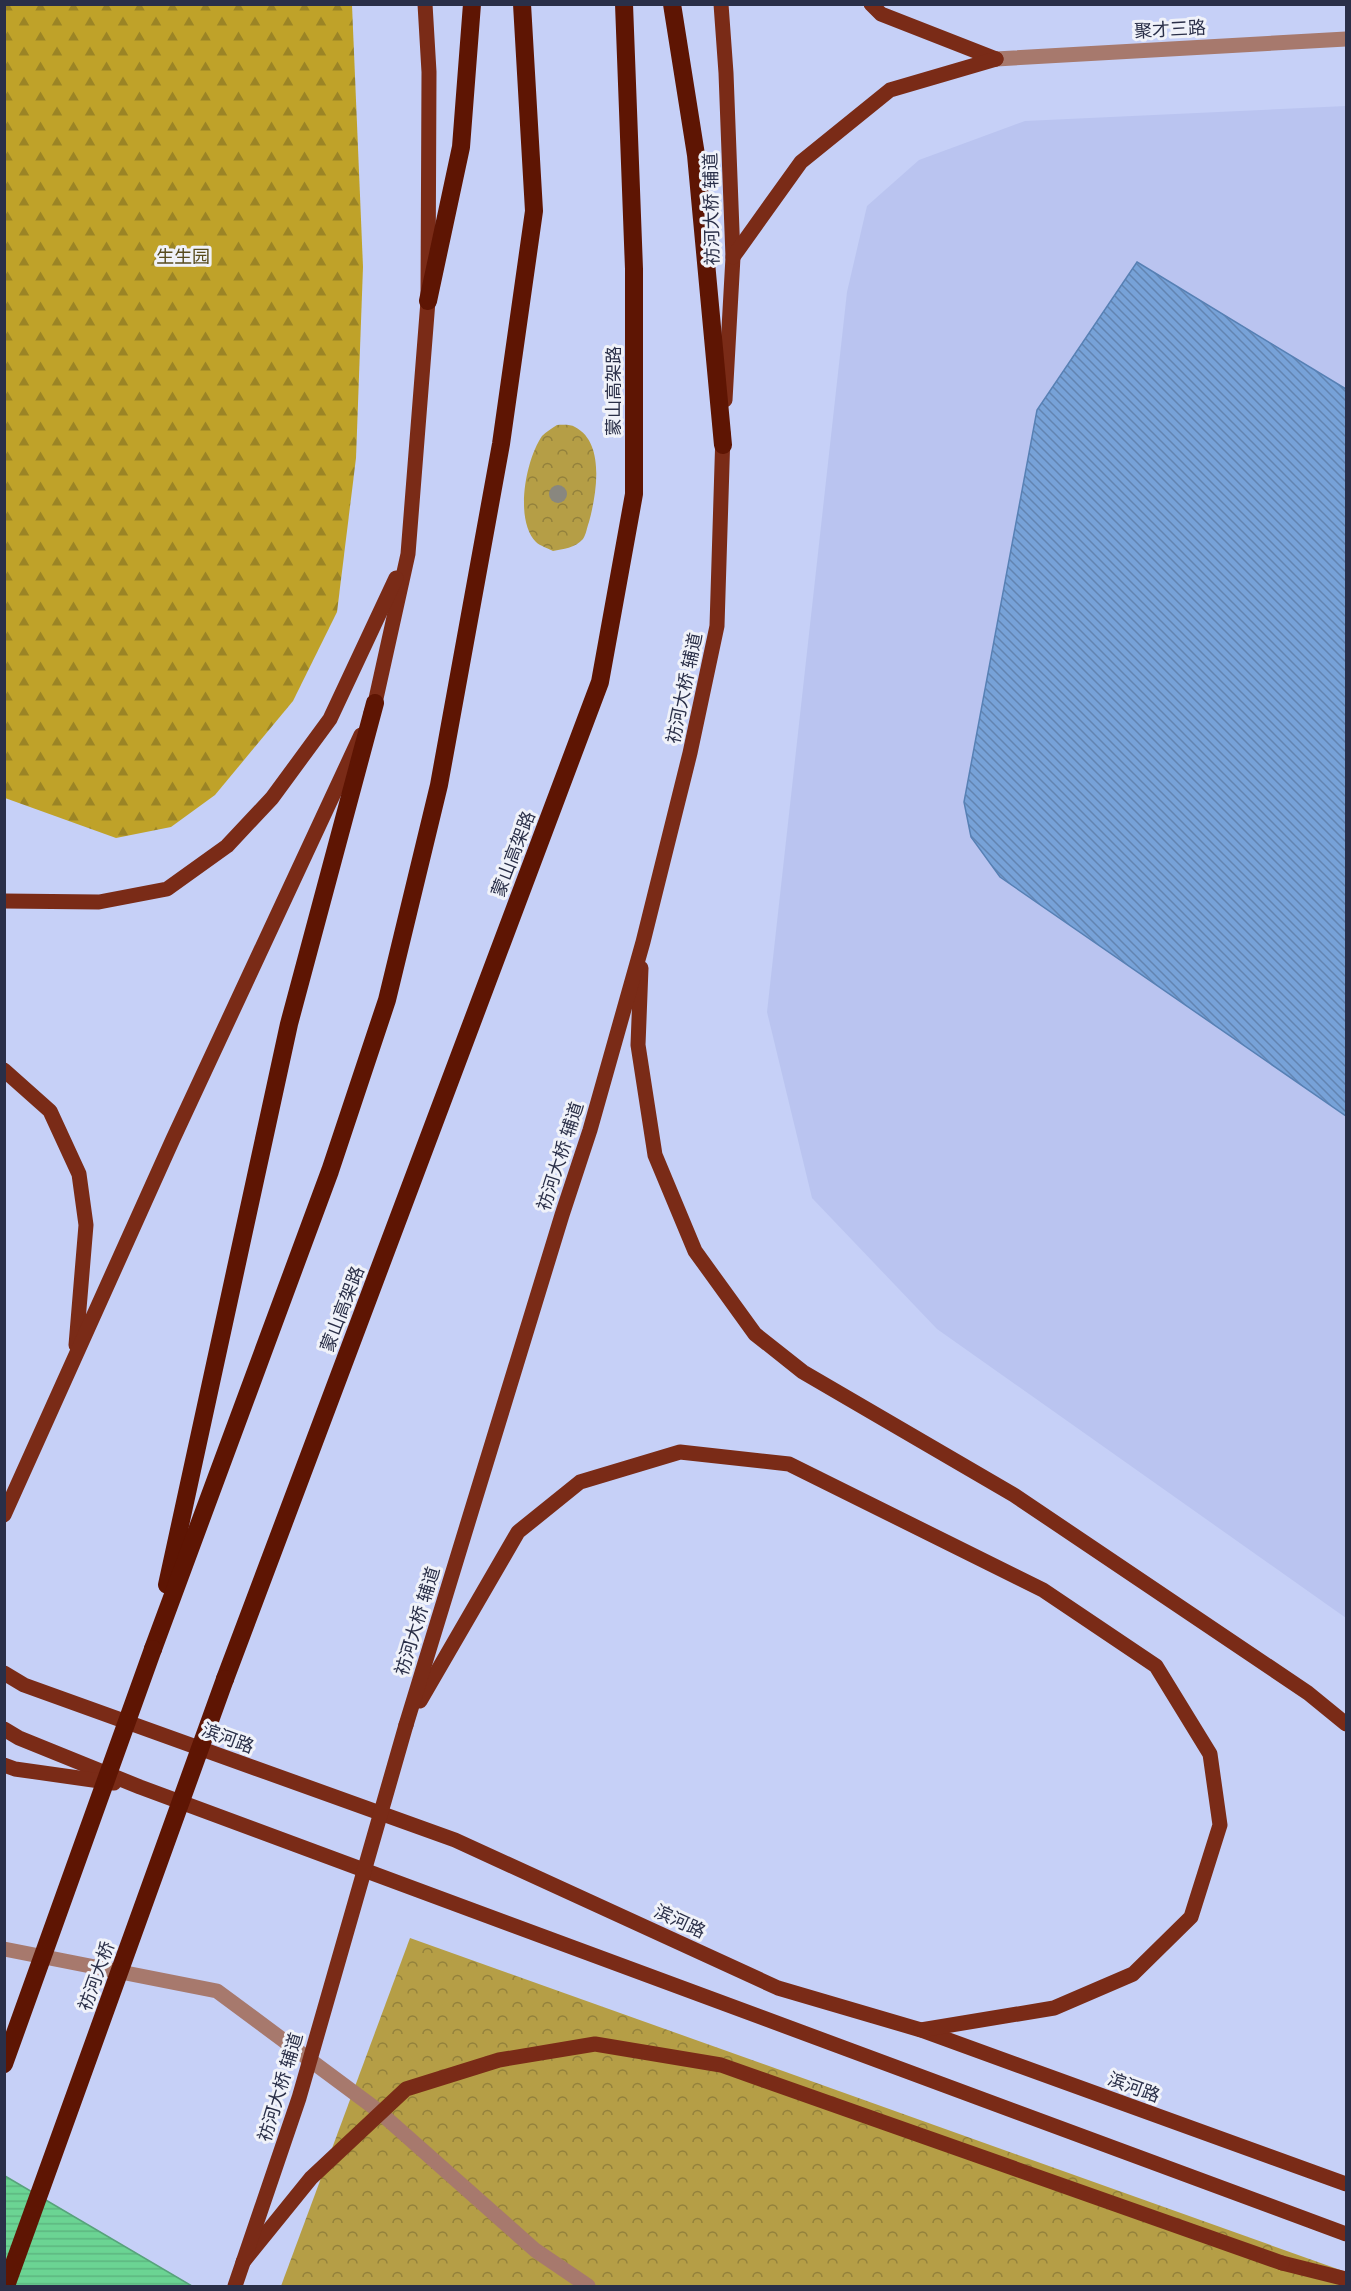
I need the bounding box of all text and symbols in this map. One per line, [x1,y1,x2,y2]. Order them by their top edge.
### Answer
street label: 聚才三路 [1133,16,1207,42]
street label: 祊河大桥 辅道 [699,152,723,266]
park label: 生生园 [156,245,210,268]
street label: 蒙山高架路 [602,346,625,436]
street label: 祊河大桥 辅道 [661,630,707,746]
street label: 蒙山高架路 [486,808,540,900]
street label: 祊河大桥 辅道 [532,1099,588,1213]
street label: 蒙山高架路 [315,1263,369,1355]
street label: 祊河大桥 辅道 [390,1564,444,1678]
street label: 滨河路 [199,1718,257,1758]
street label: 滨河路 [651,1899,709,1943]
street label: 祊河大桥 [73,1938,119,2014]
street label: 祊河大桥 辅道 [253,2030,307,2144]
street label: 滨河路 [1105,2067,1163,2107]

